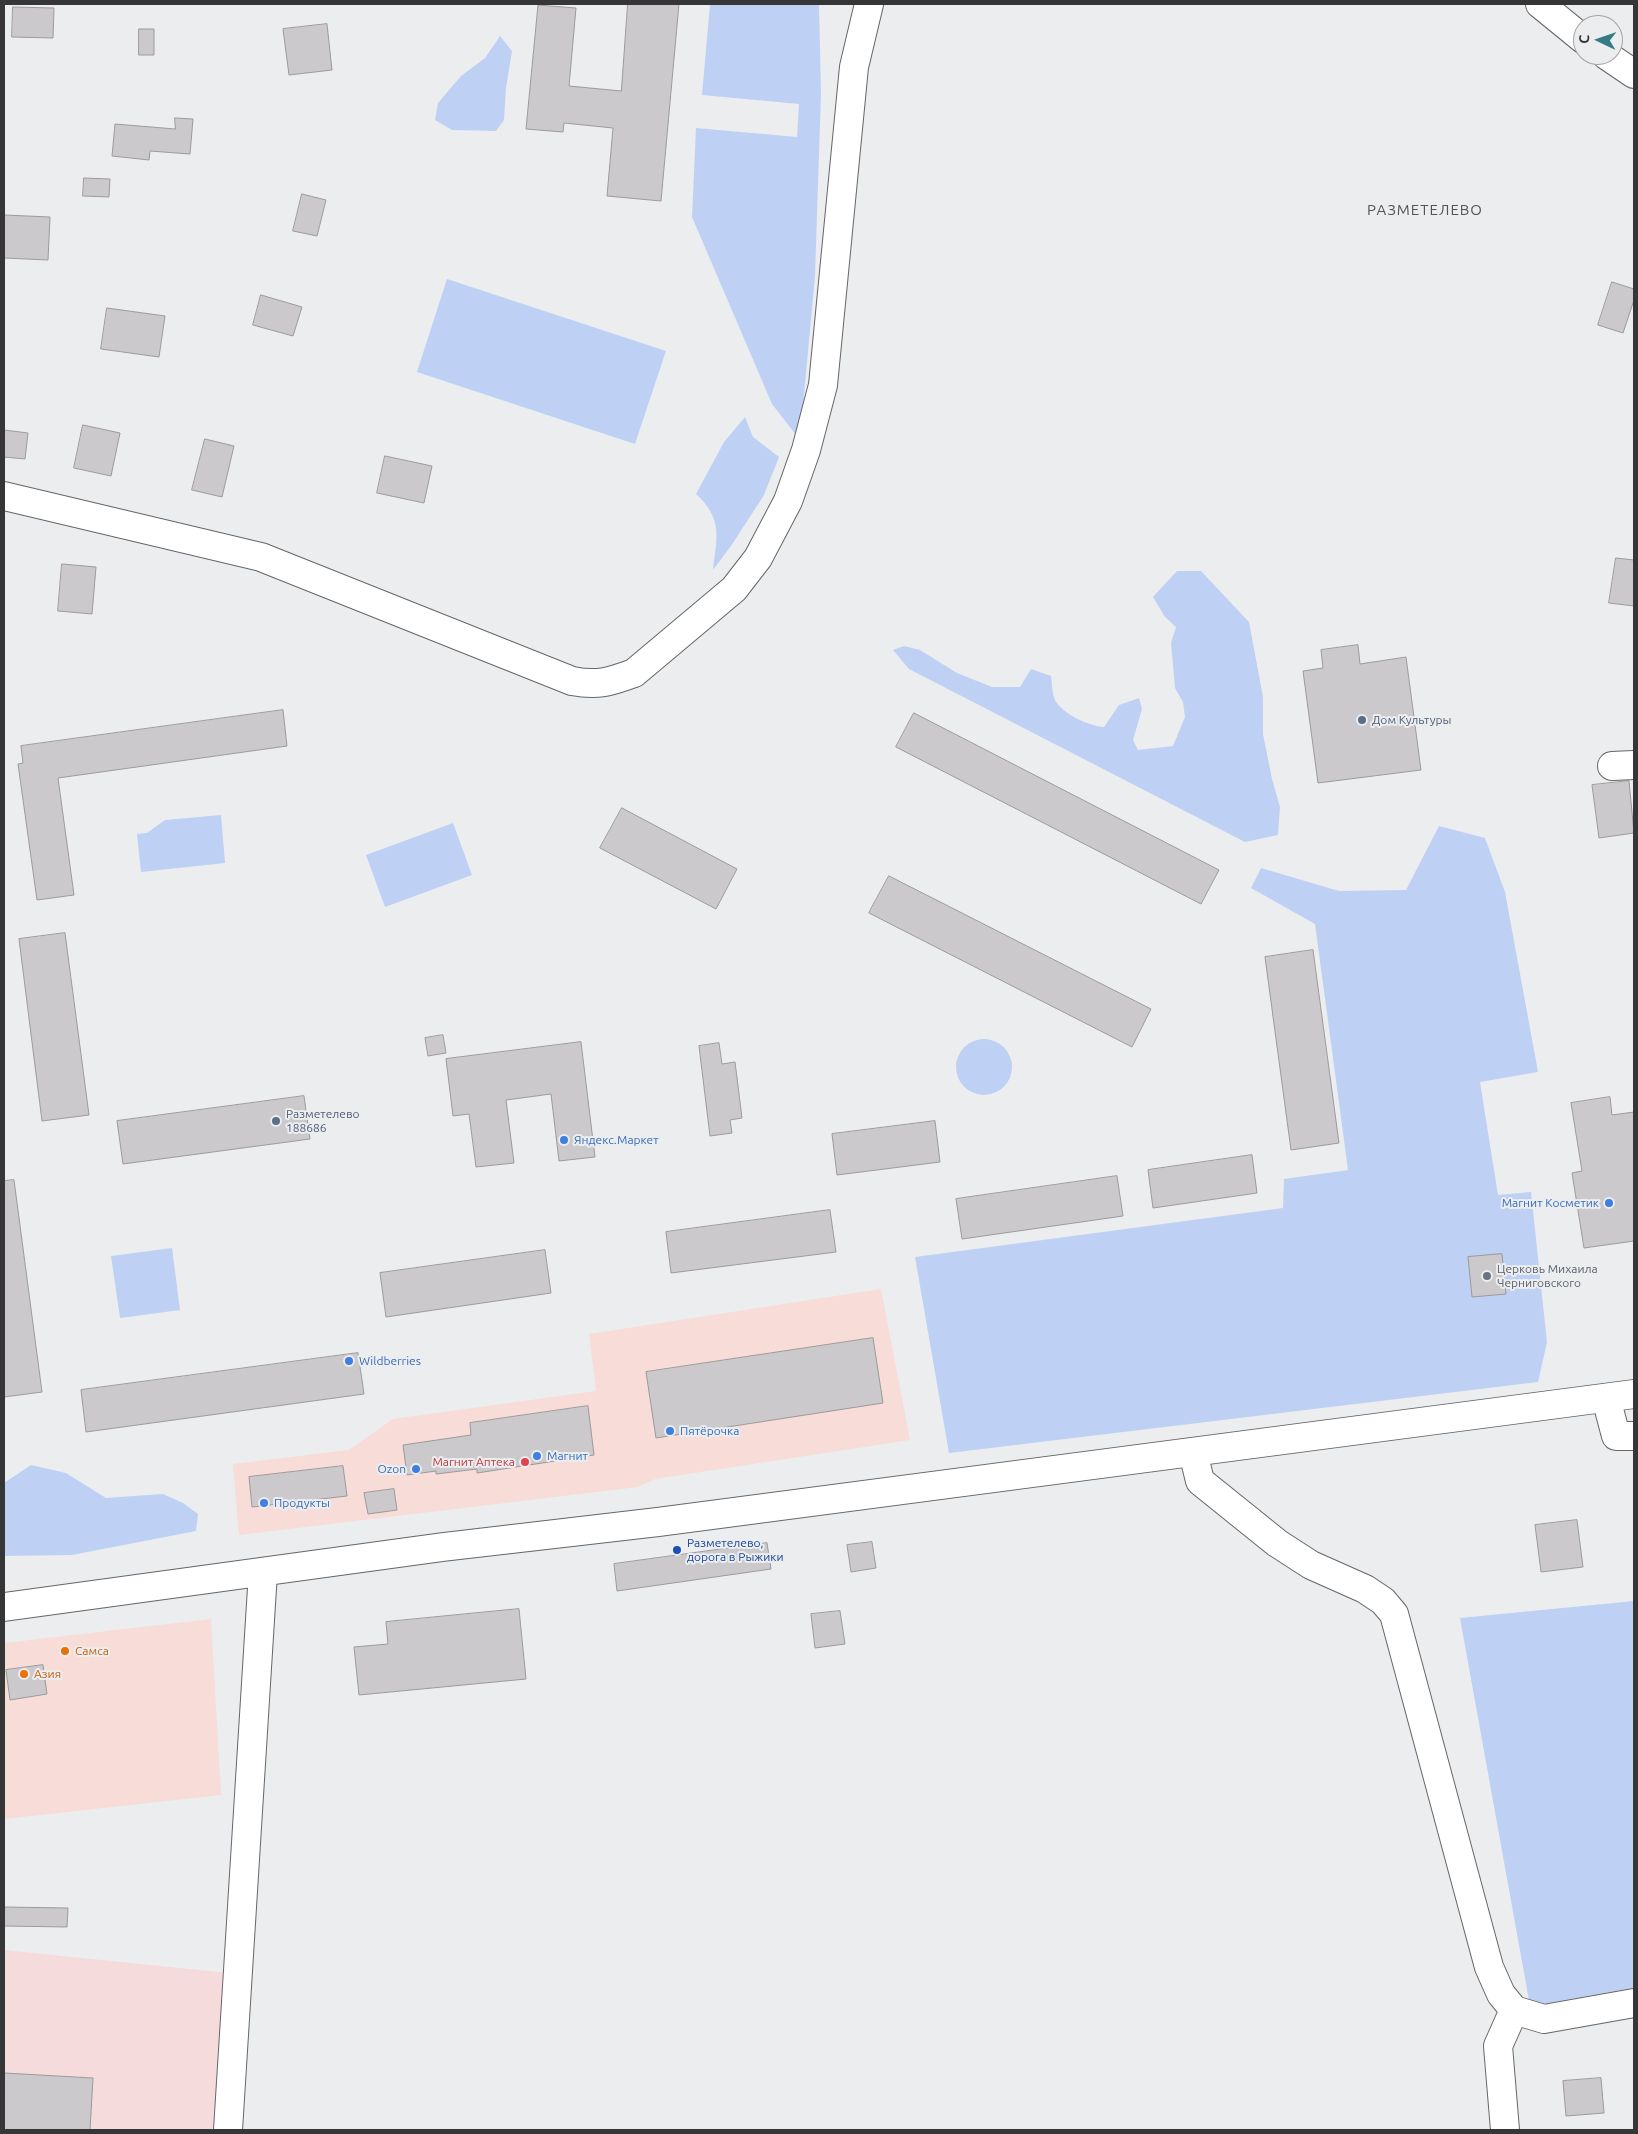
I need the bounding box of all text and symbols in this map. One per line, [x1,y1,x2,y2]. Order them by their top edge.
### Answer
north arrow [1573,15,1623,65]
text: С [1576,34,1592,44]
district label: РАЗМЕТЕЛЕВО [1366,201,1484,219]
place label: Дом Культуры [1372,713,1451,727]
marker: Дом Культуры [1356,714,1368,726]
place label: Разметелево 188686 [286,1107,360,1135]
marker: Разметелево 188686 [270,1115,282,1127]
place label: Яндекс.Маркет [574,1133,659,1147]
marker: Яндекс.Маркет [558,1134,570,1146]
place label: Магнит Косметик [1502,1196,1599,1210]
marker: Магнит Косметик [1603,1197,1615,1209]
place label: Церковь Михаила Черниговского [1497,1262,1598,1290]
marker: Церковь Михаила Черниговского [1481,1270,1493,1282]
place label: Wildberries [359,1354,421,1368]
marker: Wildberries [343,1355,355,1367]
place label: Пятёрочка [680,1424,739,1438]
marker: Пятёрочка [664,1425,676,1437]
place label: Магнит [547,1449,588,1463]
marker: Магнит [531,1450,543,1462]
place label: Магнит Аптека [432,1455,515,1469]
marker: Магнит Аптека [519,1456,531,1468]
place label: Ozon [377,1462,406,1476]
marker: Ozon [410,1463,422,1475]
place label: Продукты [274,1496,330,1510]
marker: Продукты [258,1497,270,1509]
place label: Разметелево, дорога в Рыжики [687,1536,784,1564]
marker: Разметелево, дорога в Рыжики [671,1544,683,1556]
place label: Самса [75,1644,109,1658]
marker: Самса [59,1645,71,1657]
place label: Азия [34,1667,61,1681]
marker: Азия [18,1668,30,1680]

